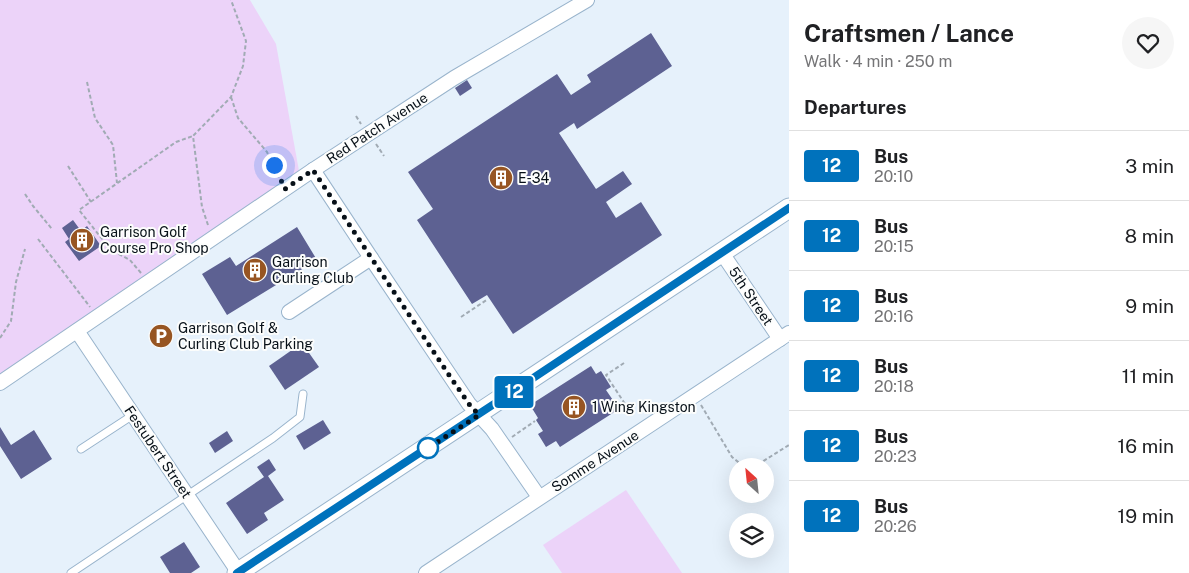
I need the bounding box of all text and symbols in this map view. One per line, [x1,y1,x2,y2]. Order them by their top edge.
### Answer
button: heart [1122,17,1174,69]
text: Craftsmen / Lance [804,19,1014,47]
text: Walk · 4 min · 250 m [804,52,952,71]
street label: Red Patch Avenue [323,89,431,167]
text: Departures [804,96,907,118]
text: Bus [874,145,908,167]
your location [262,153,287,178]
text: 12 [822,155,841,176]
text: 3 min [1125,155,1174,177]
building icon: E-34 [488,165,514,191]
text: 20:10 [874,167,913,186]
place label: E-34 [518,170,549,186]
text: Bus [874,215,908,237]
place label: Garrison Golf Course Pro Shop [100,224,209,256]
text: 12 [822,225,841,246]
text: 8 min [1125,225,1174,247]
building icon: Garrison Golf Course Pro Shop [69,227,95,253]
text: 20:15 [874,237,914,256]
place label: Garrison Curling Club [272,254,353,286]
building icon: Garrison Curling Club [242,257,268,283]
street label: 5th Street [726,264,776,328]
text: Bus [874,285,908,307]
text: 12 [822,295,841,316]
text: 9 min [1125,295,1174,317]
text: 20:16 [874,307,913,326]
place label: Garrison Golf & Curling Club Parking [178,320,313,352]
parking icon: Garrison Golf & Curling Club Parking [148,323,174,349]
text: Bus [874,355,908,377]
text: 12 [822,365,841,386]
text: 11 min [1122,365,1174,387]
line badge: 12 [492,376,536,408]
text: 20:18 [874,377,914,396]
text: 12 [504,381,524,402]
building icon: 1 Wing Kingston [561,394,587,420]
place label: 1 Wing Kingston [592,399,696,415]
street label: Festubert Street [121,403,195,501]
text: Bus [874,425,908,447]
street label: Somme Avenue [548,427,642,495]
text: 12 [822,435,841,456]
text: 16 min [1118,435,1174,457]
unlabelled marker [417,437,439,459]
text: 20:23 [874,447,917,466]
north arrow [729,458,774,502]
map controls [729,458,774,558]
text: Bus [874,495,908,517]
text: 12 [822,505,841,526]
text: 19 min [1118,505,1174,527]
button: layers [729,513,774,558]
text: 20:26 [874,517,917,536]

